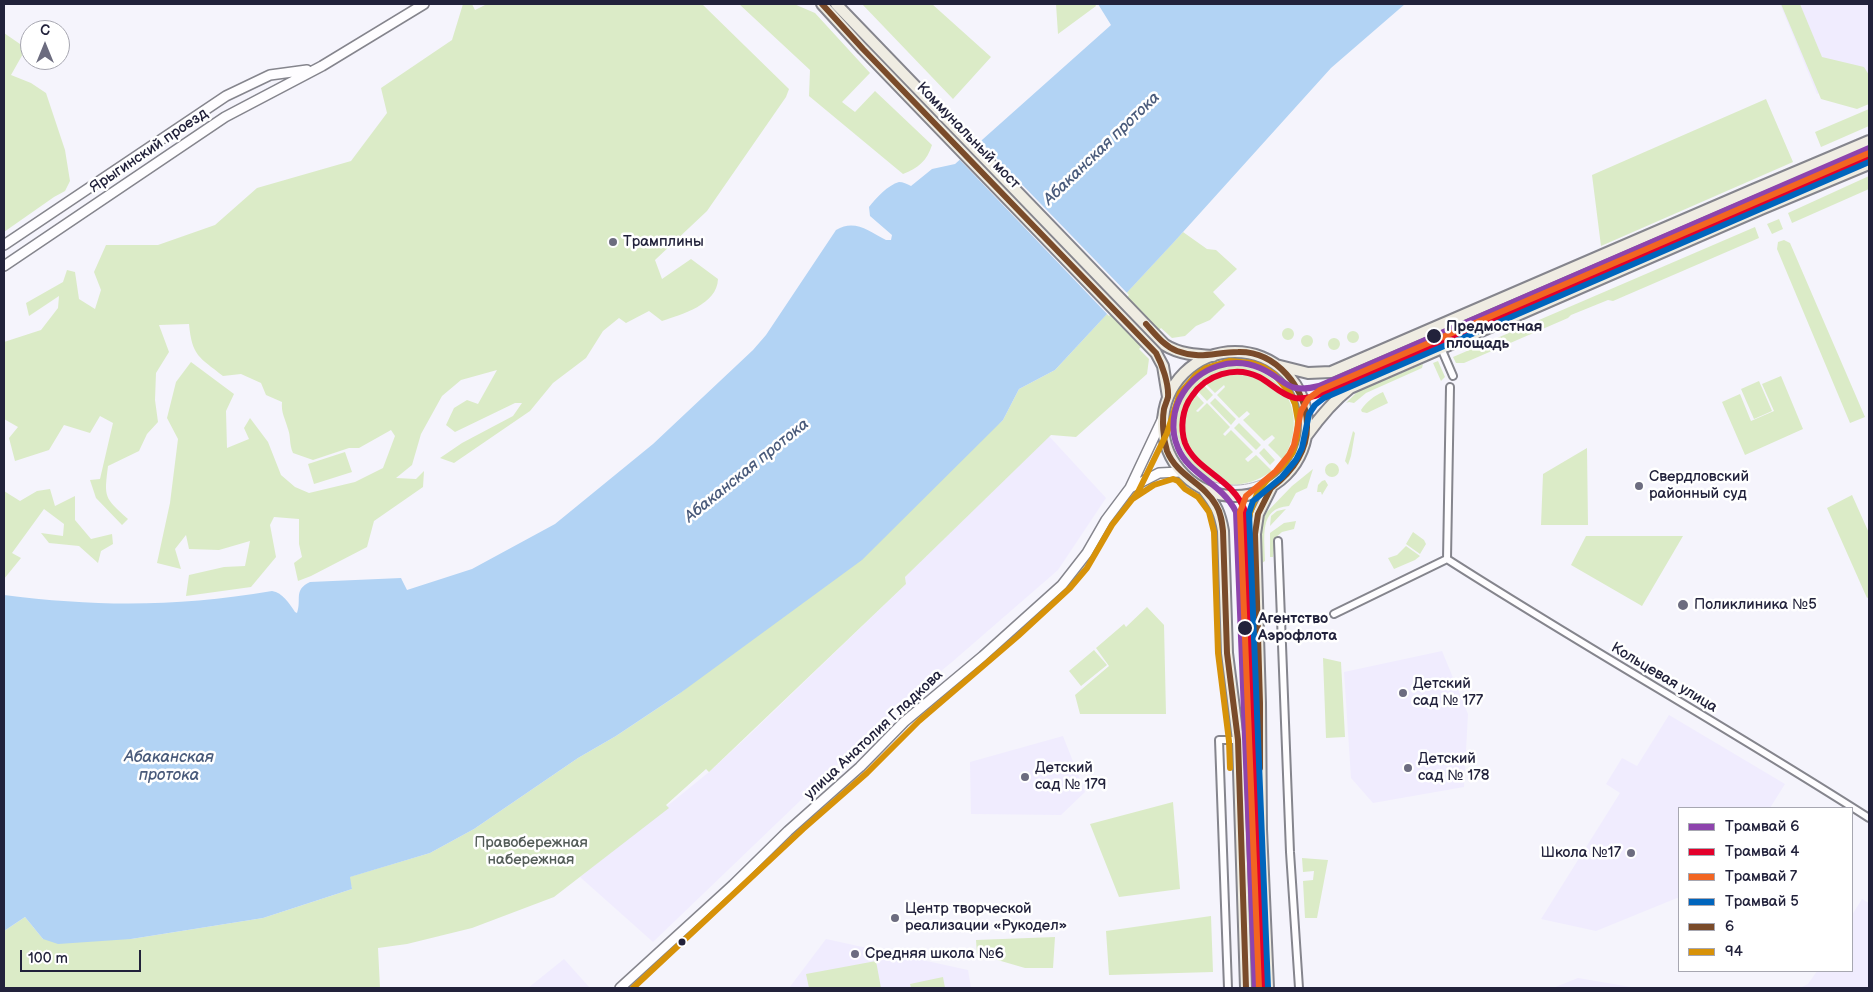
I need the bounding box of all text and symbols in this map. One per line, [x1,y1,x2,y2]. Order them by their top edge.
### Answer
north arrow [20,20,70,70]
text: С [40,22,50,39]
street label: Коммунальный мост [912,79,1024,193]
water label: Абаканская протока [1040,88,1164,210]
street label: Ярыгинский проезд [87,105,211,197]
place label: Трамплины [623,233,704,251]
marker: Трамплины [607,236,619,248]
place label: Предмостная площадь [1446,318,1542,353]
marker: Предмостная площадь [1425,327,1443,345]
water label: Абаканская протока [681,415,813,527]
place label: Свердловский районный суд [1649,468,1749,503]
marker: Свердловский районный суд [1633,480,1645,492]
place label: Поликлиника №5 [1694,596,1817,614]
marker: Поликлиника №5 [1676,598,1690,612]
place label: Агентство Аэрофлота [1258,610,1337,645]
marker: Агентство Аэрофлота [1236,619,1254,637]
street label: Кольцевая улица [1607,639,1721,717]
street label: улица Анатолия Гладкова [801,666,947,804]
place label: Детский сад № 177 [1413,675,1483,710]
marker: Детский сад № 177 [1397,687,1409,699]
water label: Абаканская протока [124,748,214,786]
place label: Детский сад № 178 [1418,750,1489,785]
place label: Детский сад № 179 [1035,759,1106,794]
marker: Детский сад № 178 [1402,762,1414,774]
marker: Детский сад № 179 [1019,771,1031,783]
legend [1678,807,1853,972]
text: Трамвай 6 [1725,817,1799,836]
park label: Правобережная набережная [474,834,588,869]
text: Трамвай 4 [1725,842,1799,861]
place label: Школа №17 [1540,844,1621,862]
marker: Школа №17 [1625,847,1637,859]
text: Трамвай 7 [1725,867,1797,886]
text: Трамвай 5 [1725,892,1799,911]
place label: Центр творческой реализации «Рукодел» [905,900,1067,935]
marker: Центр творческой реализации «Рукодел» [889,912,901,924]
text: 6 [1725,917,1734,936]
unlabelled marker [677,937,687,947]
scale bar [22,940,144,972]
text: 94 [1725,942,1743,961]
place label: Средняя школа №6 [865,945,1004,963]
marker: Средняя школа №6 [849,948,861,960]
text: 100 m [28,949,68,968]

